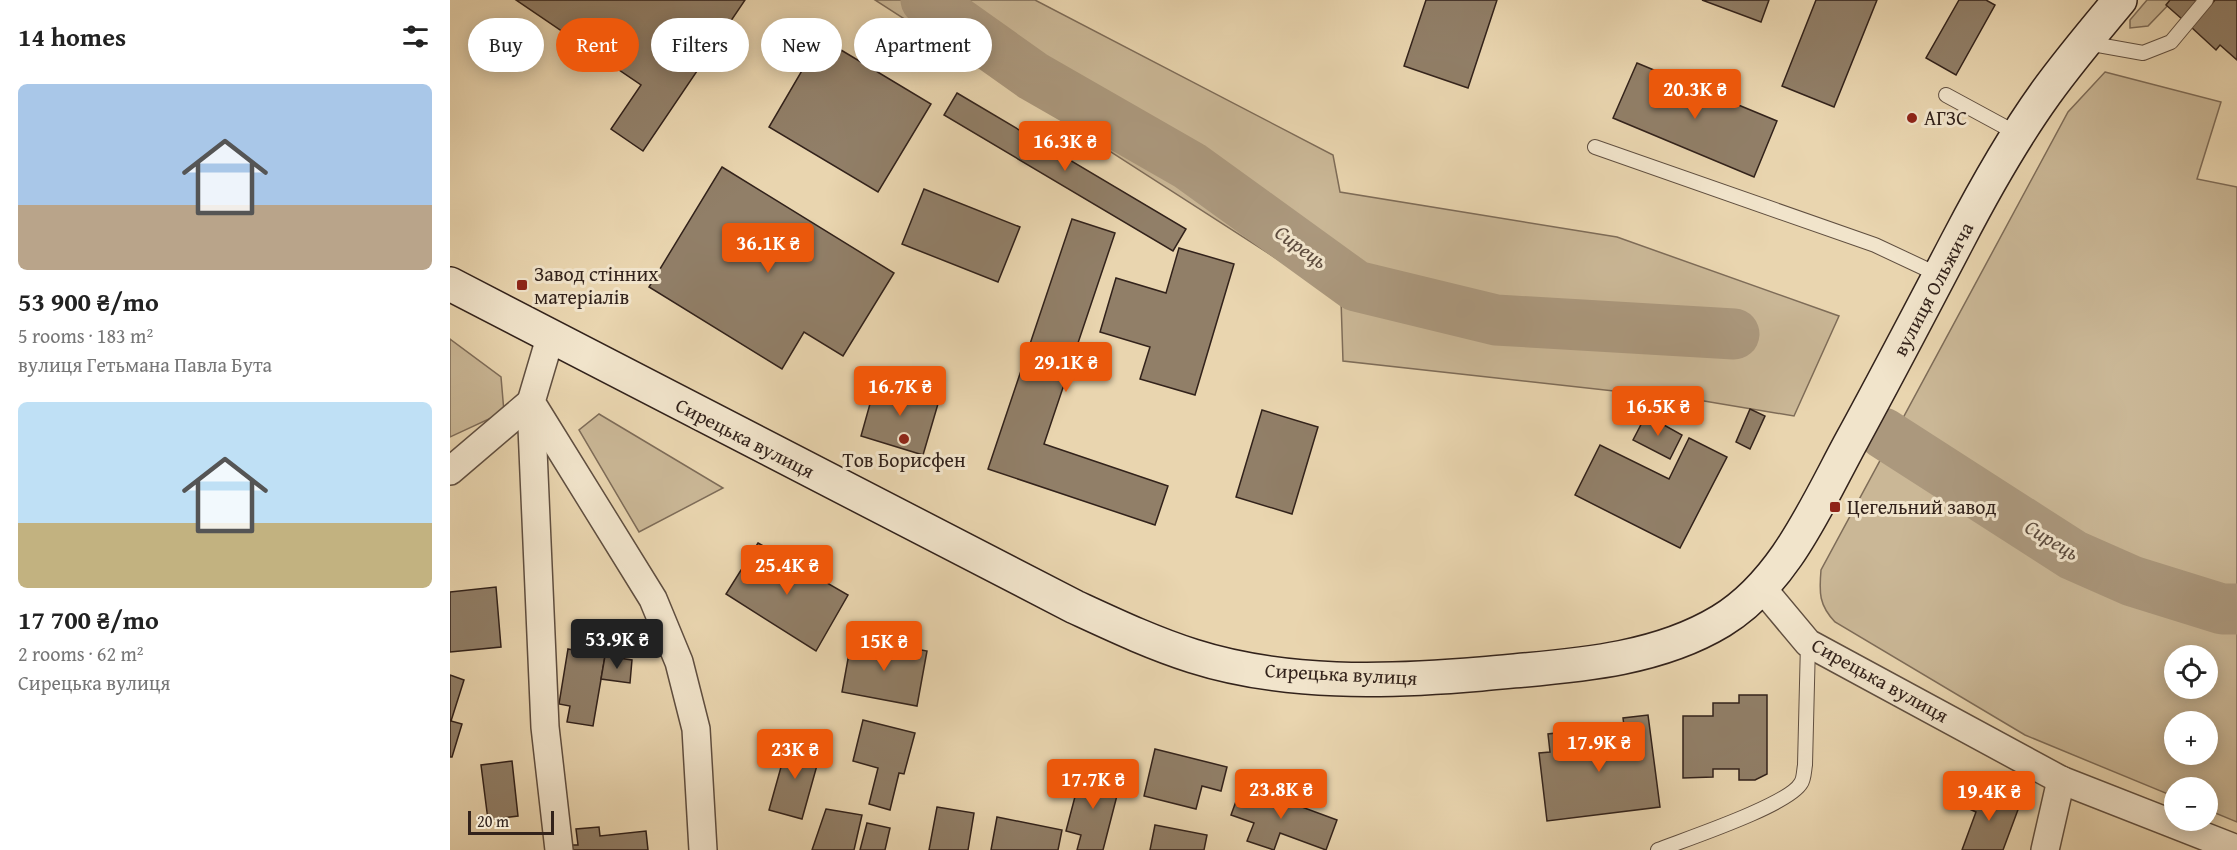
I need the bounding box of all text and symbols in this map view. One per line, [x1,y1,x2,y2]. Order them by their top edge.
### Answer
text: 14 homes [18,17,126,56]
chip: Buy [468,18,544,72]
chip: Rent [556,18,639,72]
chip: Filters [651,18,749,72]
chip: New [761,18,842,72]
chip: Apartment [854,18,992,72]
icon: filters [399,20,432,53]
pin: 20.3K ₴ [1640,69,1750,120]
text: 20.3K ₴ [1663,74,1727,103]
place label: АГЗС [1924,103,1967,132]
marker: АГЗС [1905,111,1919,125]
pin: 16.3K ₴ [1010,121,1120,172]
icon: home [171,123,279,231]
text: 16.3K ₴ [1033,126,1097,155]
street label: вулиця Ольжича [1885,216,1980,361]
water label: Сирець [1268,217,1334,276]
pin: 36.1K ₴ [713,223,823,274]
text: 36.1K ₴ [736,228,800,257]
place label: Завод стінних матеріалів [534,259,659,311]
marker: Завод стінних матеріалів [515,278,529,292]
text: 53 900 ₴/mo [18,282,159,321]
text: 5 rooms · 183 m² [18,321,153,350]
pin: 29.1K ₴ [1011,342,1121,393]
text: 29.1K ₴ [1034,347,1098,376]
text: вулиця Гетьмана Павла Бута [18,350,272,379]
pin: 16.7K ₴ [845,366,955,417]
text: 16.7K ₴ [868,371,932,400]
pin: 16.5K ₴ [1603,386,1713,437]
street label: Сирецька вулиця [671,390,820,485]
text: 16.5K ₴ [1626,391,1690,420]
marker: Тов Борисфен [897,432,911,446]
icon: home [171,441,279,549]
place label: Тов Борисфен [842,445,966,474]
place label: Цегельний завод [1847,492,1997,521]
marker: Цегельний завод [1828,500,1842,514]
water label: Сирець [2019,511,2085,568]
pin: 25.4K ₴ [732,545,842,596]
text: 25.4K ₴ [755,550,819,579]
text: 17 700 ₴/mo [18,600,159,639]
pin: 53.9K ₴ [562,619,672,670]
pin: 15K ₴ [842,621,926,672]
text: 53.9K ₴ [585,624,649,653]
text: 15K ₴ [860,626,908,655]
street label: Сирецька вулиця [1807,630,1954,729]
text: 2 rooms · 62 m² [18,639,144,668]
map controls [2164,645,2218,831]
button: locate [2164,645,2218,699]
street label: Сирецька вулиця [1264,655,1418,692]
text: Сирецька вулиця [18,668,171,697]
button: + [2164,711,2218,765]
pin: 17.9K ₴ [1544,722,1654,773]
text: 17.9K ₴ [1567,727,1631,756]
pin: 23K ₴ [753,729,837,780]
text: 23K ₴ [771,734,819,763]
pin: 17.7K ₴ [1038,759,1148,810]
text: 17.7K ₴ [1061,764,1125,793]
pin: 23.8K ₴ [1226,769,1336,820]
pin: 19.4K ₴ [1934,771,2044,822]
text: 23.8K ₴ [1249,774,1313,803]
text: 19.4K ₴ [1957,776,2021,805]
button: − [2164,777,2218,831]
scale bar [468,808,554,836]
text: 20 m [477,809,509,833]

